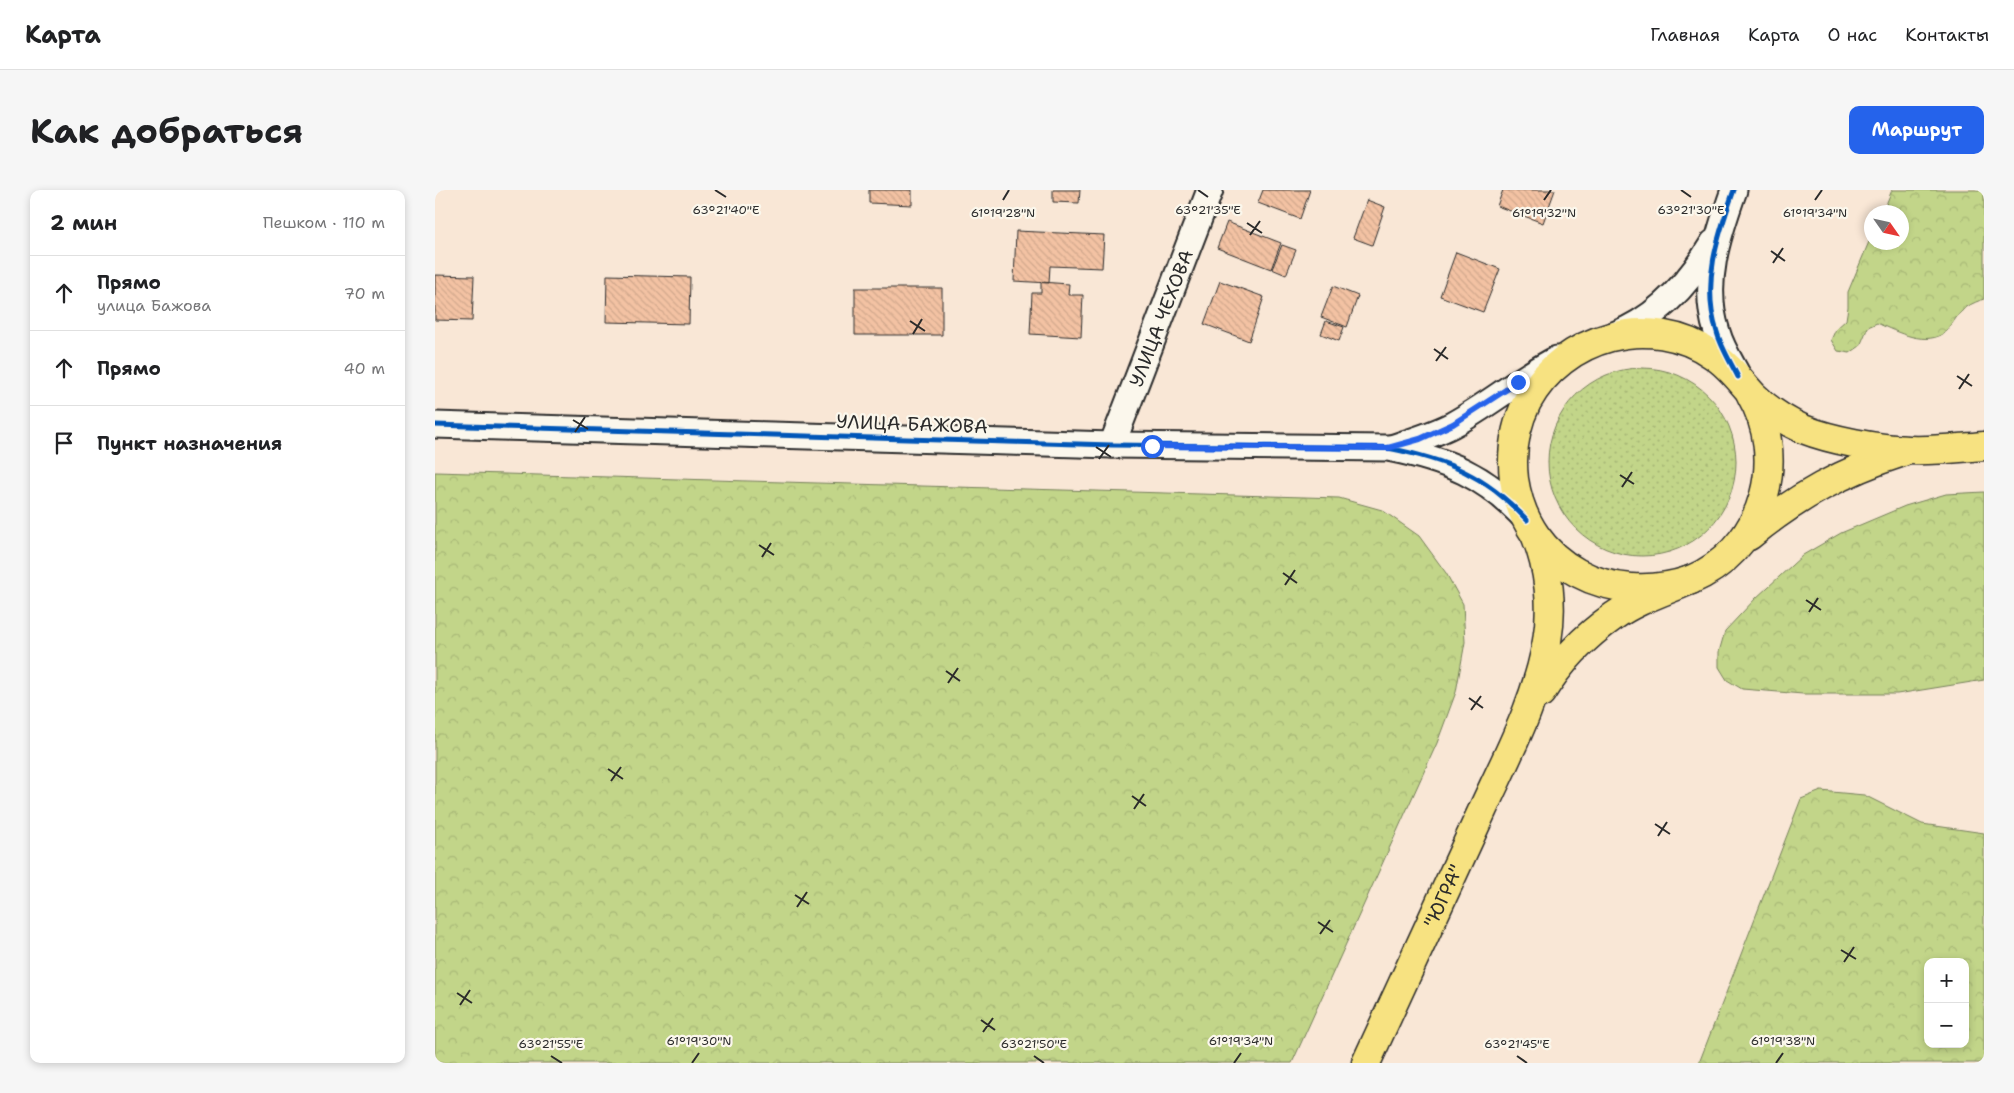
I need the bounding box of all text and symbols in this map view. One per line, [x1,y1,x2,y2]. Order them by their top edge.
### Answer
text: Карта [25,19,101,51]
text: Главная [1650,23,1720,47]
text: Карта [1748,23,1800,47]
text: О нас [1828,23,1877,47]
text: Контакты [1905,23,1989,47]
button: Маршрут [1849,106,1984,154]
text: Как добраться [30,107,303,154]
text: 63°21'40"E [693,202,759,218]
text: 63°21'35"E [1175,202,1241,218]
text: 63°21'30"E [1658,202,1724,218]
text: 61°19'28"N [971,205,1035,221]
text: 61°19'32"N [1512,205,1576,221]
text: 61°19'34"N [1783,205,1847,221]
north arrow [1864,205,1909,250]
text: 2 мин [50,209,117,237]
text: Пешком · 110 m [263,212,385,233]
street label: УЛИЦА ЧЕХОВА [1123,246,1199,390]
text: Прямо [97,270,161,295]
icon: ahead [50,279,78,307]
text: 70 m [344,283,385,304]
text: улица Бажова [97,295,211,316]
icon: ahead [50,354,78,382]
text: Прямо [97,356,161,381]
text: 40 m [343,358,385,379]
route end [1507,371,1530,394]
street label: УЛИЦА БАЖОВА [836,409,988,439]
icon: arrive [50,429,78,457]
text: Пункт назначения [97,431,282,456]
route start [1141,435,1164,458]
street label: "ЮГРА" [1418,860,1468,931]
map controls [1924,958,1969,1048]
button: + [1924,958,1969,1003]
button: − [1924,1003,1969,1048]
text: 61°19'30"N [667,1033,731,1049]
text: 61°19'34"N [1209,1033,1273,1049]
text: 61°19'38"N [1751,1033,1815,1049]
text: 63°21'55"E [519,1036,583,1052]
text: 63°21'50"E [1001,1036,1067,1052]
text: 63°21'45"E [1484,1036,1550,1052]

